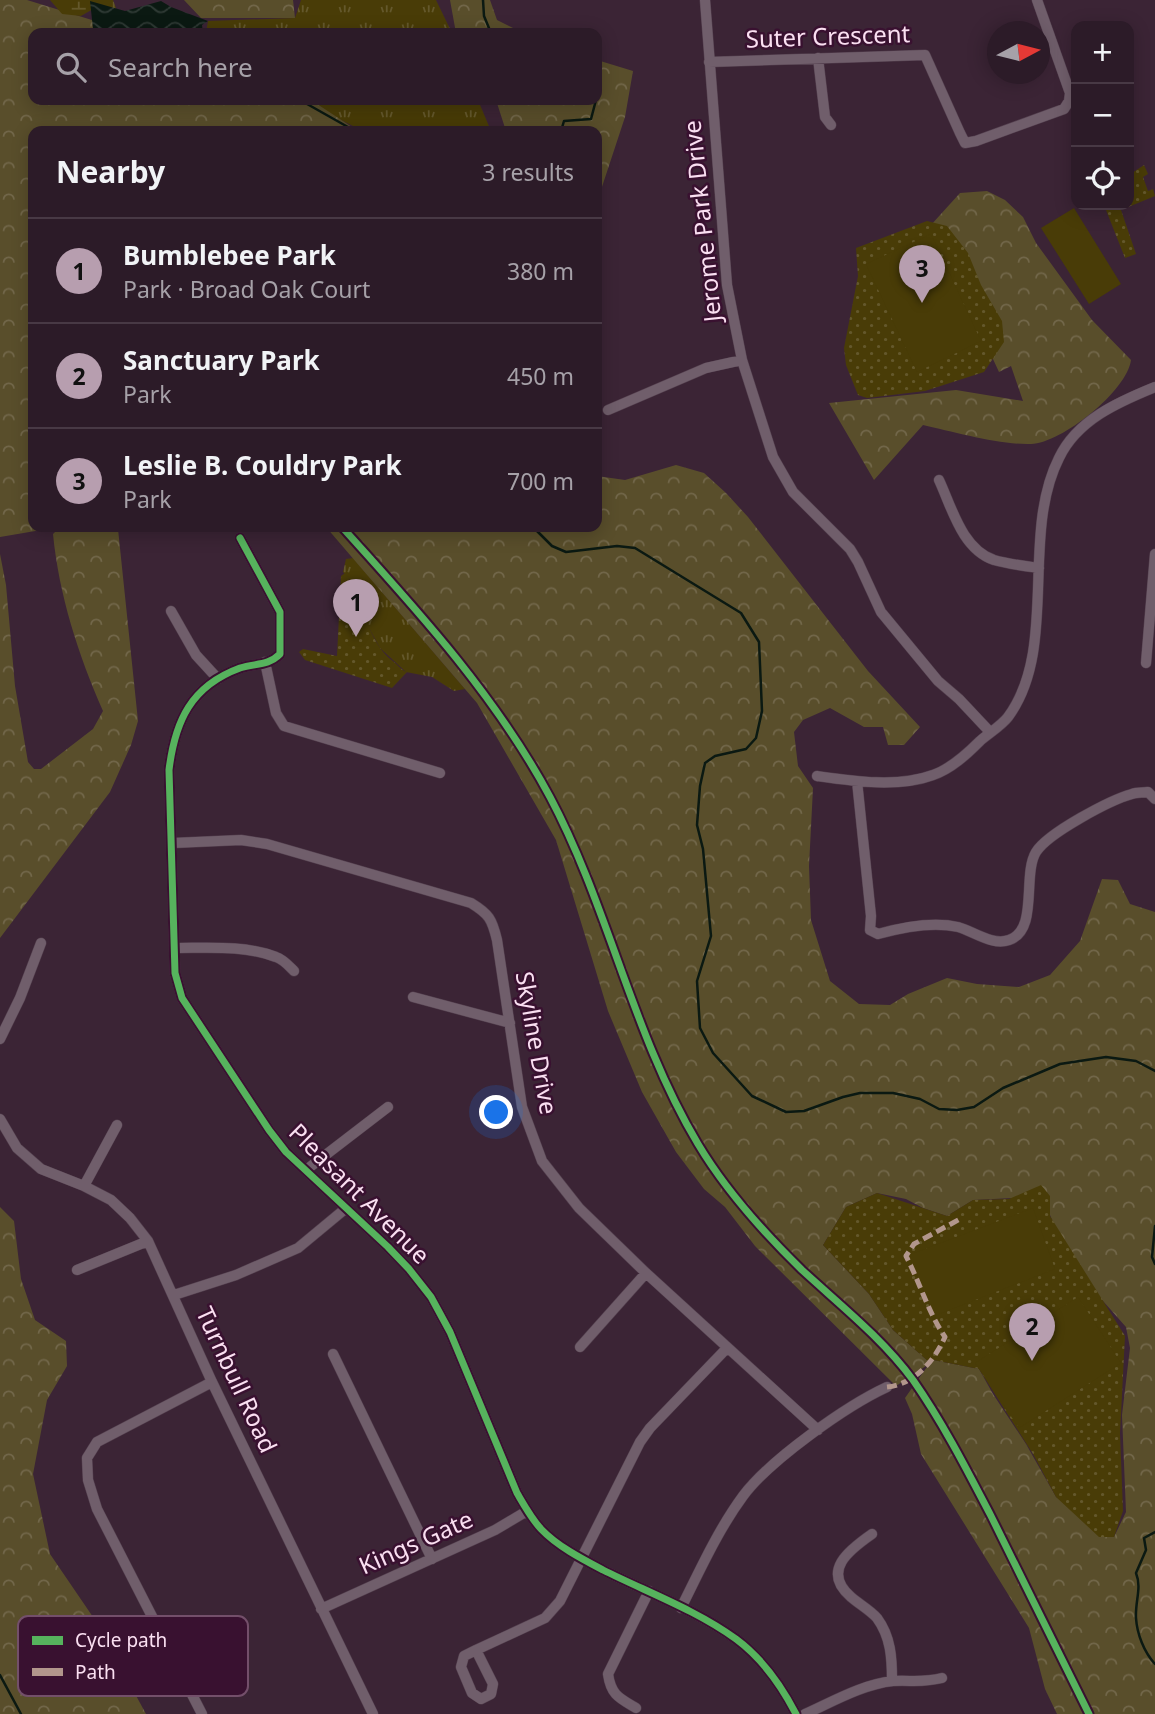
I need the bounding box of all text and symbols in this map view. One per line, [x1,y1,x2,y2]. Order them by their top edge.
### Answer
street label: Suter Crescent [745,16,911,55]
north arrow [987,21,1050,84]
map controls [1071,21,1134,210]
button: + [1071,21,1134,84]
search box [28,28,602,105]
icon: search [52,48,90,86]
text: Search here [108,49,253,85]
button: − [1071,84,1134,147]
street label: Jerome Park Drive [675,119,729,326]
button: locate [1071,147,1134,210]
text: Nearby [56,151,165,192]
text: 3 results [482,156,574,188]
text: Bumblebee Park [123,237,336,273]
pin: 3 [899,245,945,303]
text: 1 [72,255,86,287]
text: 380 m [507,255,574,287]
text: Park · Broad Oak Court [123,273,370,305]
text: Sanctuary Park [123,342,320,378]
text: 2 [72,360,86,392]
text: 450 m [507,360,574,392]
text: Park [123,378,172,410]
text: Leslie B. Couldry Park [123,447,402,483]
text: 3 [72,465,86,497]
text: 700 m [507,465,574,497]
text: Park [123,483,172,515]
pin: 1 [333,579,379,637]
street label: Skyline Drive [509,969,566,1117]
your location [479,1095,513,1129]
street label: Pleasant Avenue [282,1115,438,1271]
street label: Turnbull Road [189,1301,286,1458]
pin: 2 [1009,1303,1055,1361]
street label: Kings Gate [353,1502,478,1581]
legend [18,1616,248,1696]
text: Cycle path [75,1627,167,1653]
text: Path [75,1659,116,1685]

